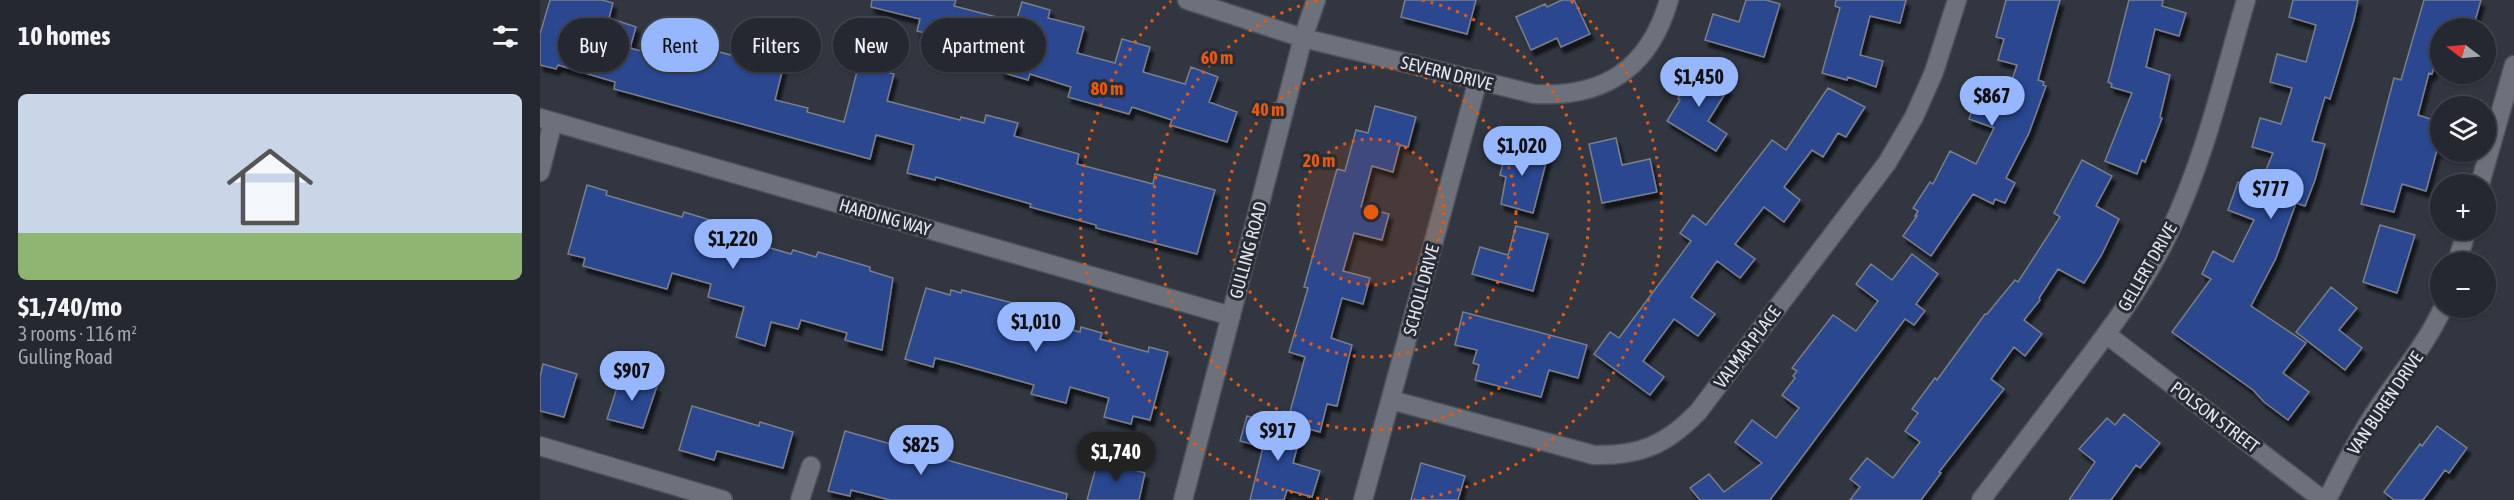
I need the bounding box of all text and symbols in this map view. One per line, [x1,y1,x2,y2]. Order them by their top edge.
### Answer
chip: Buy [558,18,629,72]
chip: Rent [641,18,719,72]
chip: Filters [731,18,821,72]
chip: New [833,18,909,72]
chip: Apartment [921,18,1046,72]
north arrow [2430,18,2496,84]
map controls [2430,18,2496,318]
icon: filters [489,20,522,53]
text: 10 homes [18,21,111,51]
text: 60 m [1201,47,1233,68]
street label: SEVERN DRIVE [1399,51,1495,95]
pin: $1,450 [1650,57,1748,108]
text: $1,450 [1674,65,1724,88]
pin: $867 [1956,76,2028,127]
text: 80 m [1091,78,1123,99]
text: $867 [1974,84,2010,107]
button: layers [2430,96,2496,162]
text: 40 m [1251,99,1284,120]
pin: $1,020 [1473,126,1571,177]
icon: home [216,133,324,241]
text: $1,020 [1497,134,1547,157]
text: 20 m [1303,150,1335,171]
pin: $777 [2235,169,2307,220]
button: + [2430,174,2496,240]
text: $777 [2253,177,2289,200]
street label: HARDING WAY [837,194,933,240]
street label: GULLING ROAD [1225,199,1271,301]
centre of rings [1361,202,1381,222]
pin: $1,220 [684,219,782,270]
street label: GELLERT DRIVE [2113,219,2181,315]
text: $1,220 [708,227,758,250]
street label: SCHOLL DRIVE [1399,242,1443,338]
button: − [2430,252,2496,318]
text: $1,740/mo [18,292,122,322]
pin: $1,010 [987,302,1085,353]
street label: VALMAR PLACE [1709,302,1785,392]
text: $1,010 [1011,310,1061,333]
text: 3 rooms · 116 m² [18,322,137,345]
text: Gulling Road [18,345,113,368]
street label: VAN BUREN DRIVE [2343,347,2427,458]
pin: $907 [596,351,668,402]
text: $907 [614,359,650,382]
street label: POLSON STREET [2167,377,2263,457]
pin: $917 [1242,411,1314,462]
text: $917 [1260,419,1296,442]
pin: $825 [885,425,957,476]
pin: $1,740 [1067,432,1165,483]
text: $825 [903,433,939,456]
text: $1,740 [1091,440,1141,463]

